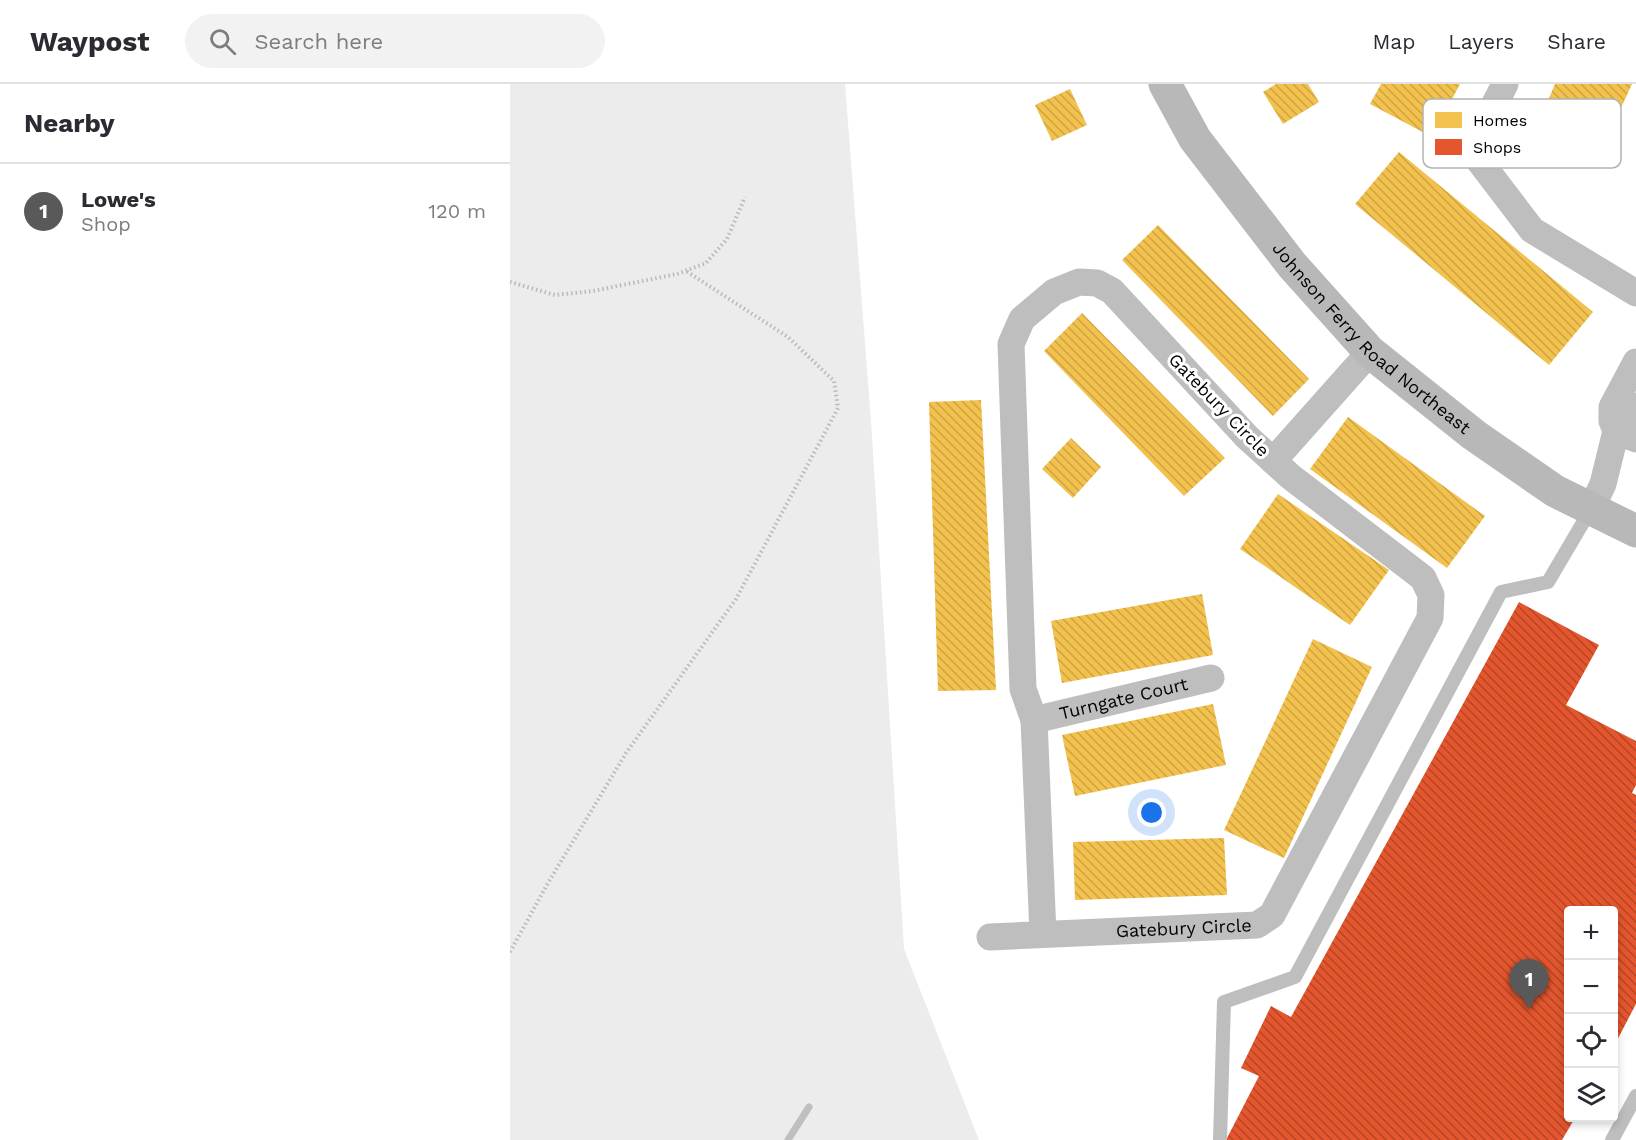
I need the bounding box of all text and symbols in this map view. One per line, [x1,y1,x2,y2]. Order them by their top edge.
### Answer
search box [185,14,605,68]
text: Waypost [30,25,149,58]
icon: search [206,25,239,58]
text: Search here [254,29,383,54]
text: Map [1372,29,1415,54]
text: Layers [1448,29,1514,54]
text: Share [1547,29,1606,54]
legend [1423,99,1621,168]
text: Nearby [24,108,115,138]
text: Homes [1473,111,1527,130]
text: Shops [1473,138,1521,157]
text: Lowe's [81,187,156,212]
text: 1 [39,199,48,223]
text: 120 m [428,199,486,223]
text: Shop [81,212,131,236]
street label: Johnson Ferry Road Northeast [1268,238,1475,438]
street label: Gatebury Circle [1165,349,1274,461]
street label: Turngate Court [1057,673,1190,724]
your location [1137,798,1166,827]
map controls [1564,906,1618,1122]
button: + [1564,906,1618,960]
street label: Gatebury Circle [1115,914,1252,941]
pin: 1 [1510,960,1548,1009]
button: − [1564,960,1618,1014]
button: locate [1564,1014,1618,1068]
button: layers [1564,1068,1618,1122]

